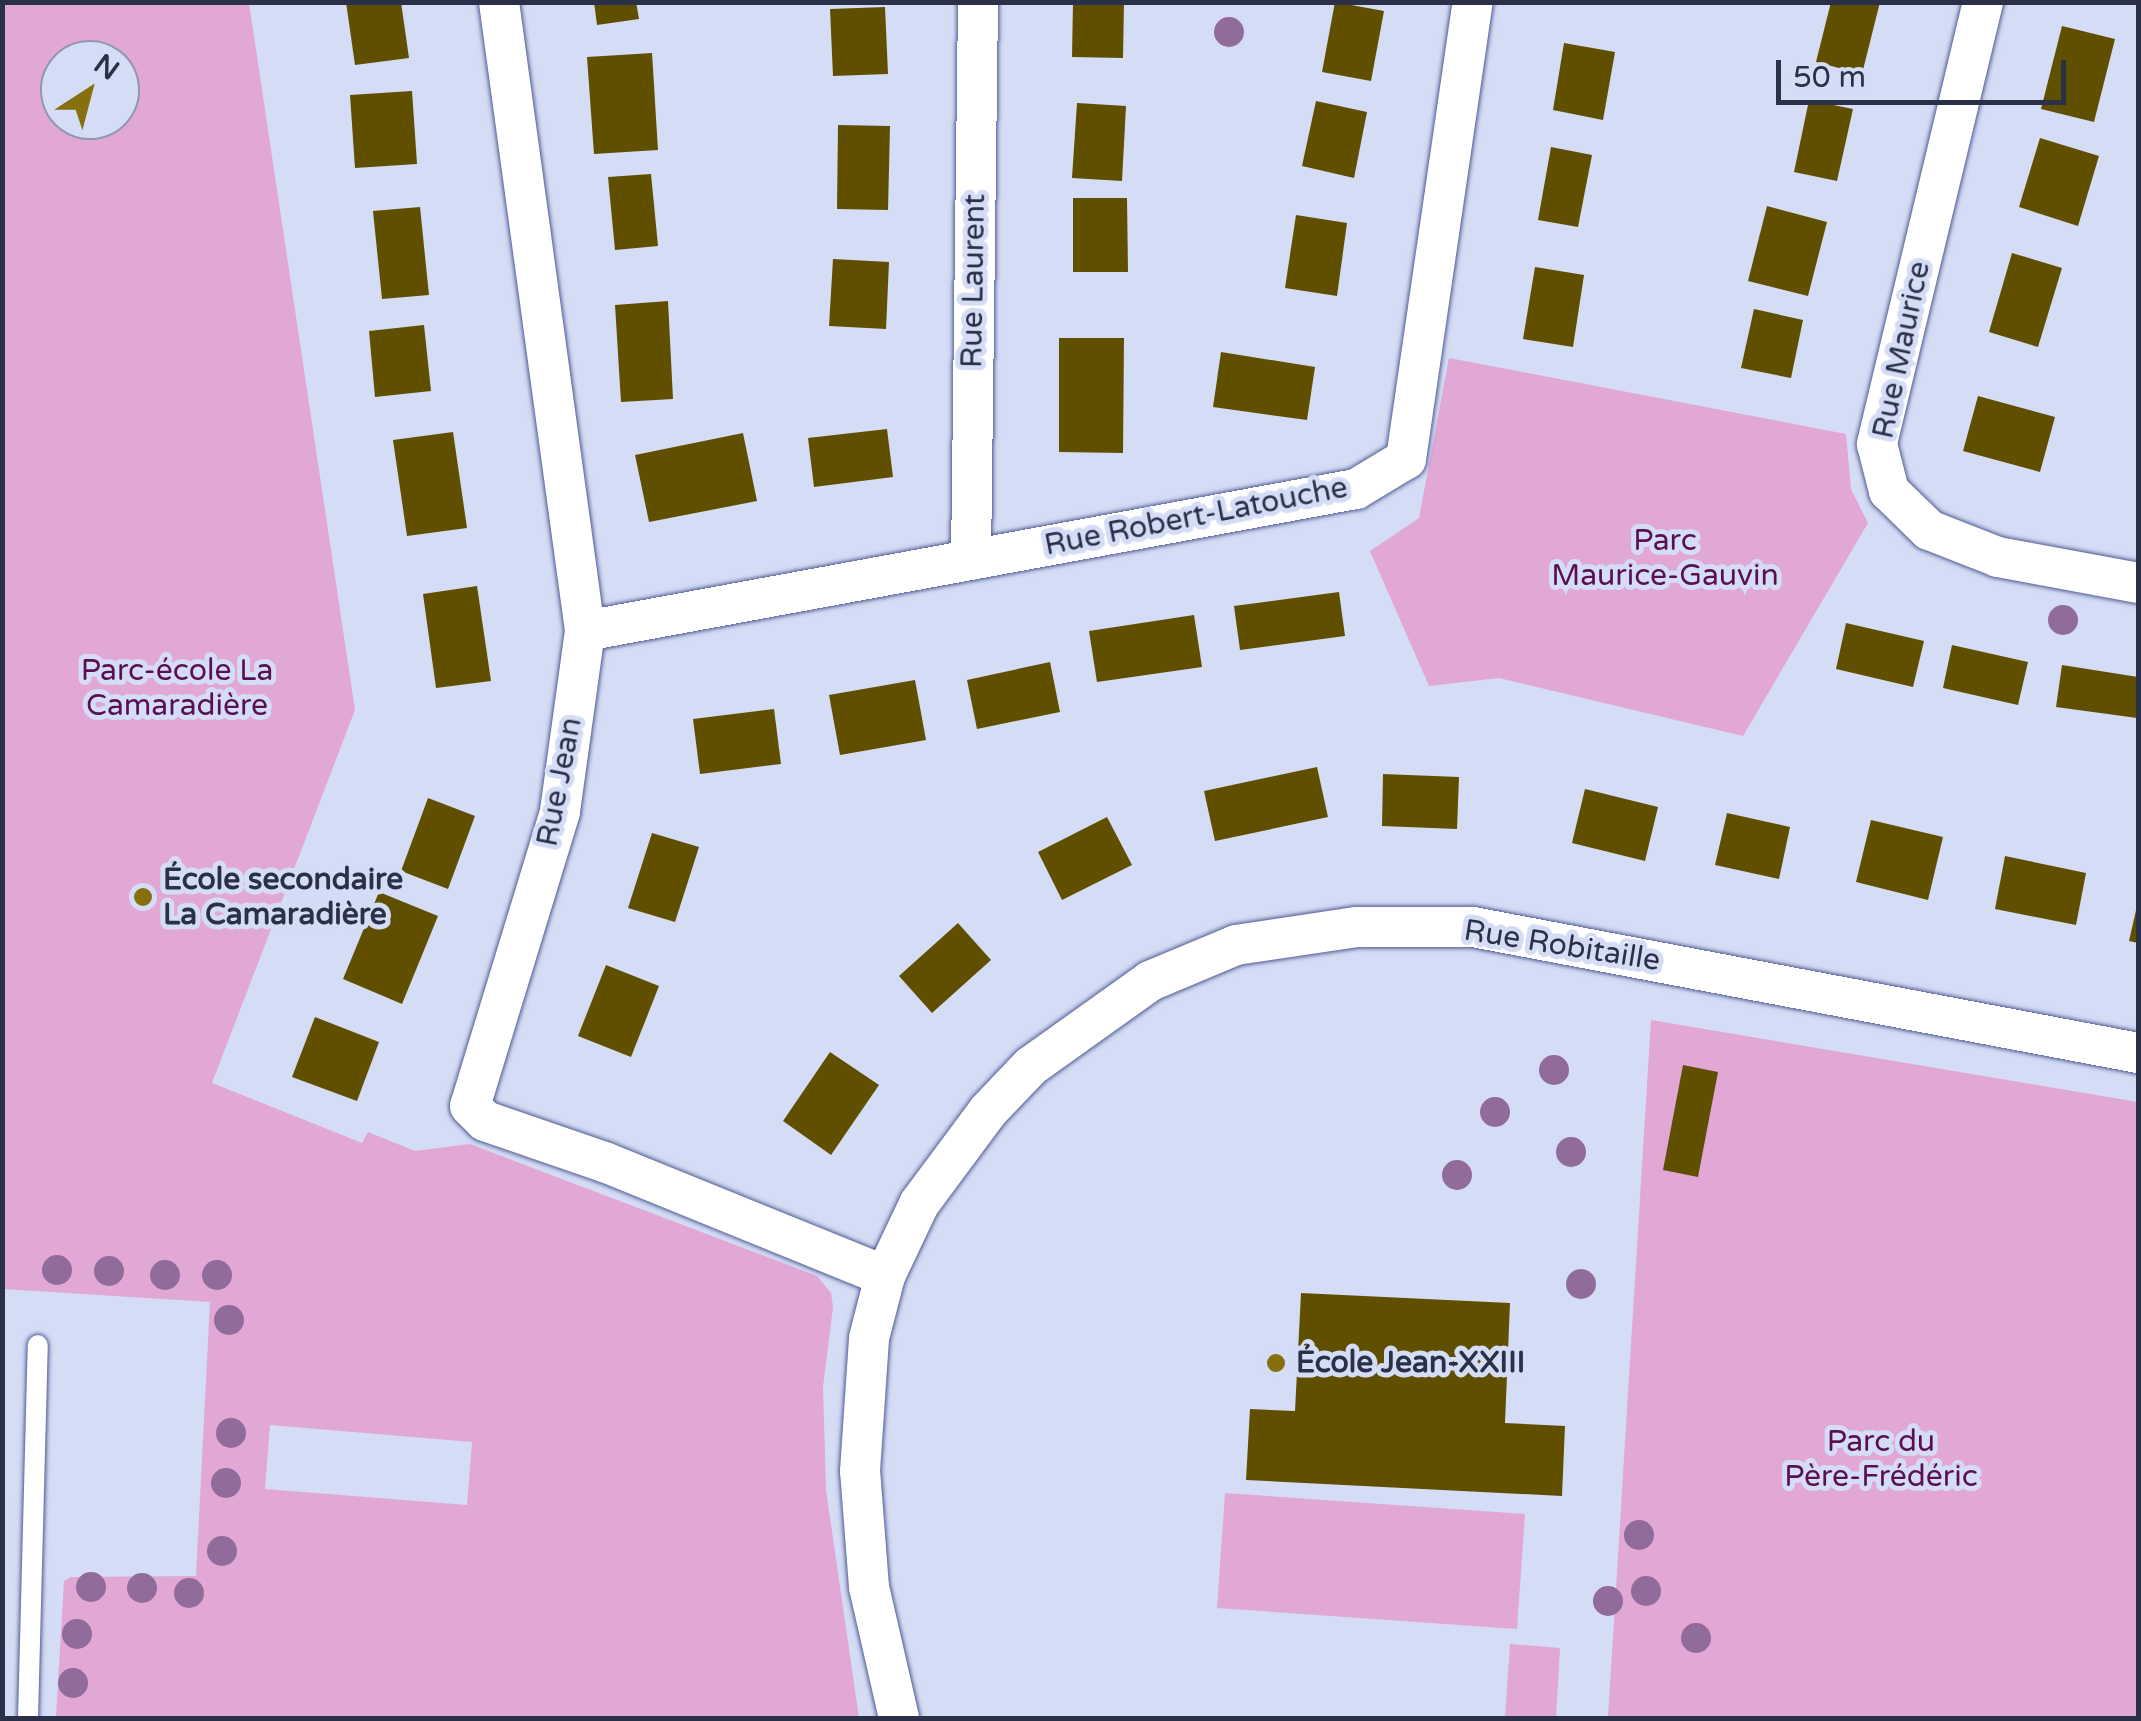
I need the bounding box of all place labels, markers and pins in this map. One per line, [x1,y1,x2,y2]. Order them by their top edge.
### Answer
place label: École secondaire La Camaradière [163,862,403,932]
marker: École secondaire La Camaradière [132,886,154,908]
place label: École Jean-XXIII [1296,1345,1525,1381]
marker: École Jean-XXIII [1265,1352,1287,1374]

